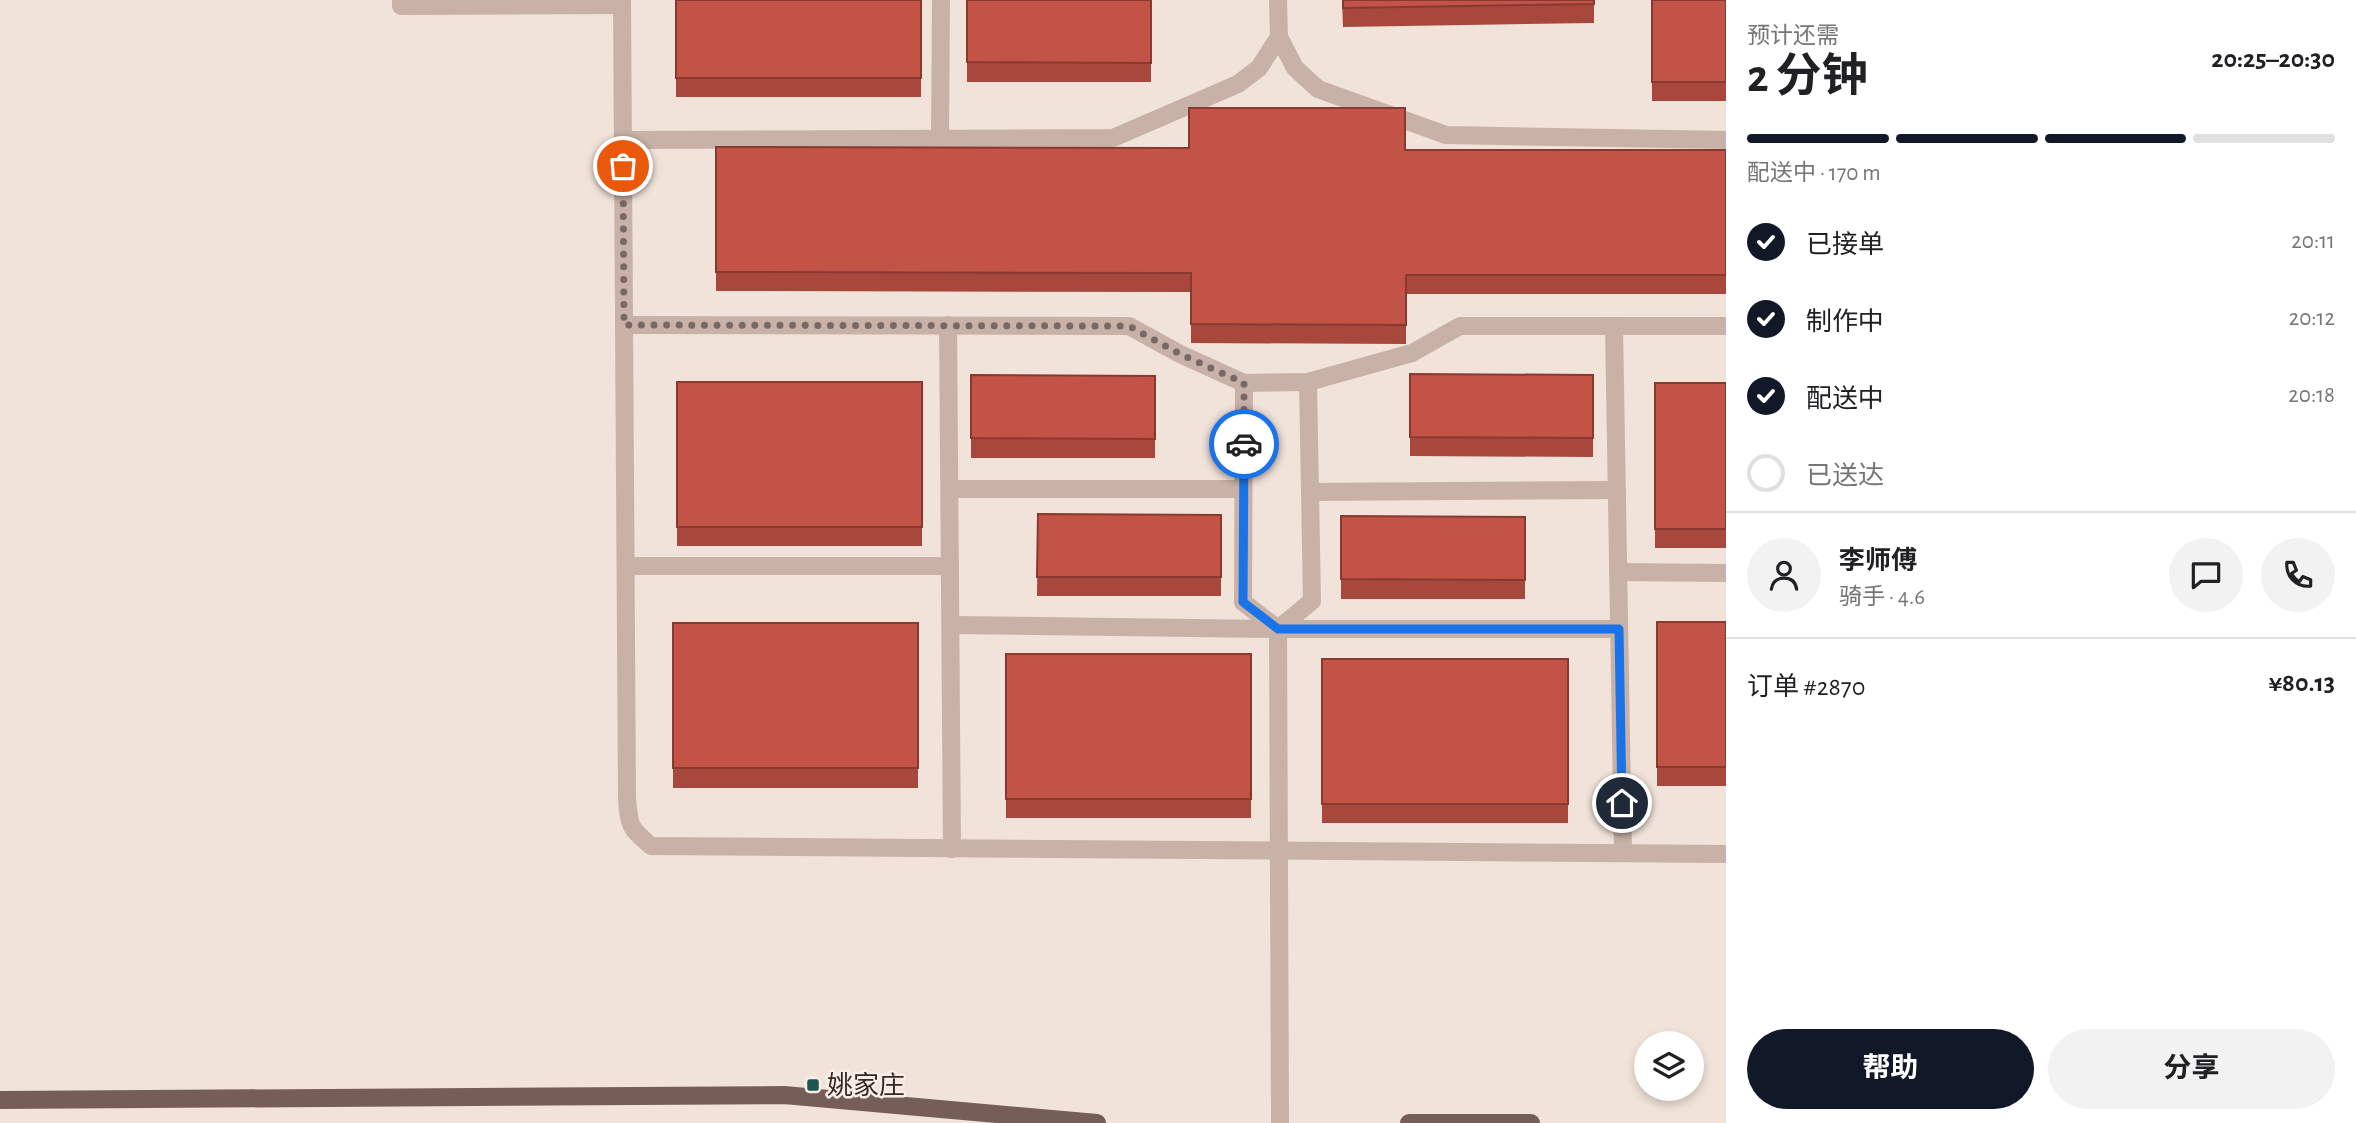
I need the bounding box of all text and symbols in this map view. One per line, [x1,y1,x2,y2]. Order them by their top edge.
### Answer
text: 预计还需 [1747,25,1839,48]
text: 20:25–20:30 [2211,46,2335,72]
text: 2 分钟 [1747,54,1868,100]
pin [593,136,653,196]
icon: bag [604,147,642,185]
text: 配送中 · 170 m [1747,162,1881,185]
icon: check [1747,223,1785,261]
text: 20:11 [2291,230,2335,253]
text: 已接单 [1806,232,1884,258]
icon: check [1747,300,1785,338]
text: 20:12 [2289,307,2335,330]
text: 制作中 [1806,309,1884,335]
icon: check [1747,377,1785,415]
text: 20:18 [2288,384,2335,407]
text: 配送中 [1806,386,1884,412]
courier [1209,409,1279,479]
icon: car [1225,425,1263,463]
text: 已送达 [1806,463,1884,489]
button: person [1747,538,1821,612]
button: chat [2169,538,2243,612]
button: phone [2261,538,2335,612]
text: 李师傅 [1839,548,1917,574]
text: 骑手 · 4.6 [1839,586,1925,609]
text: ¥80.13 [2268,670,2335,696]
text: 订单 #2870 [1747,674,1865,700]
pin [1592,773,1652,833]
icon: home [1603,784,1641,822]
button: 帮助 [1747,1029,2034,1109]
button: 分享 [2048,1029,2335,1109]
map controls [1634,1031,1704,1101]
button: layers [1634,1031,1704,1101]
place label: 姚家庄 [827,1071,905,1099]
marker: 姚家庄 [805,1077,821,1093]

